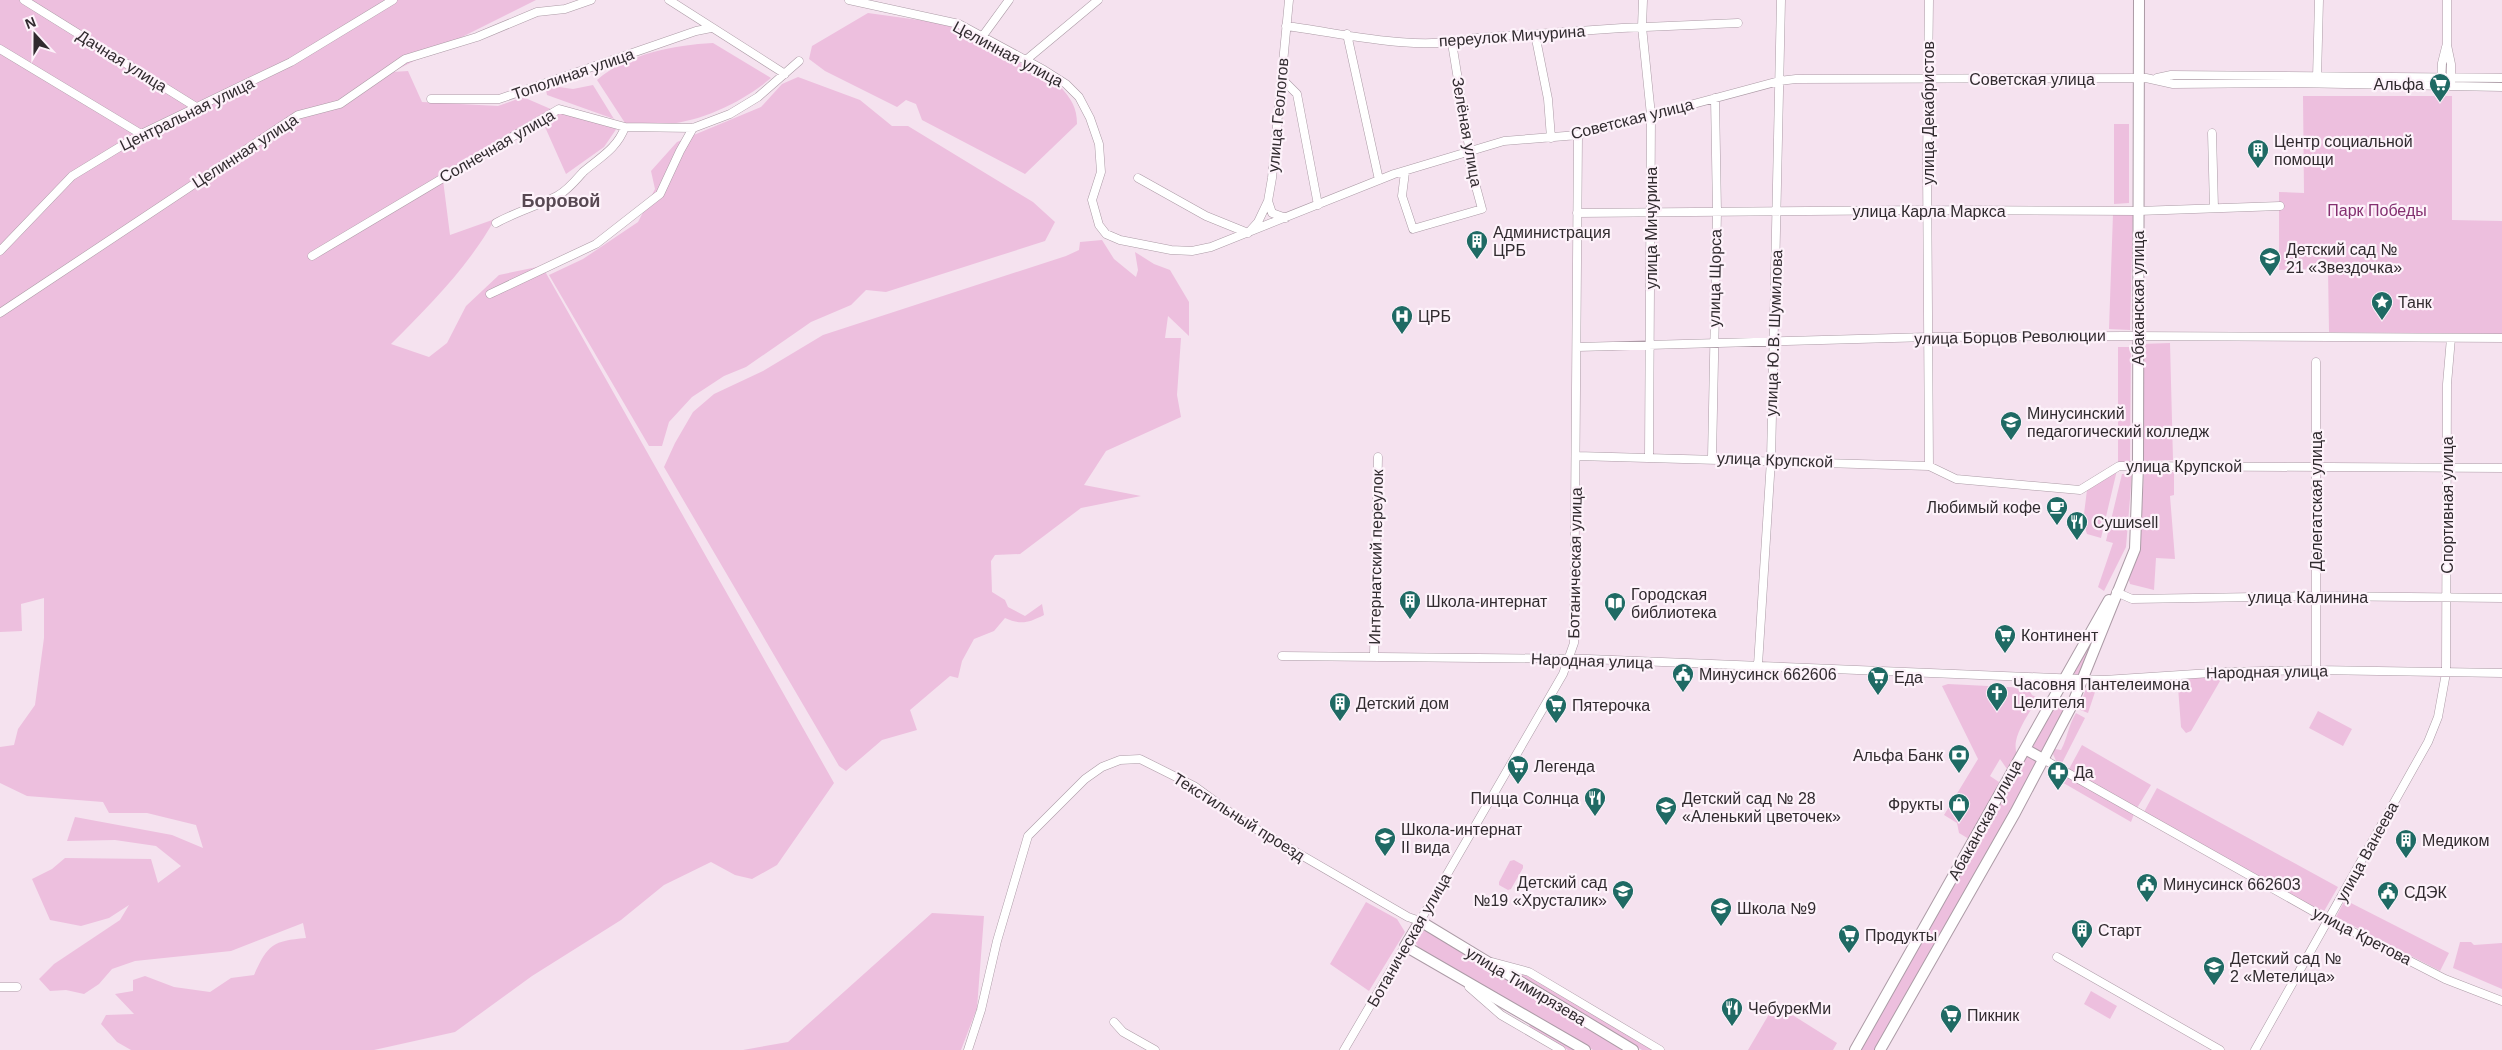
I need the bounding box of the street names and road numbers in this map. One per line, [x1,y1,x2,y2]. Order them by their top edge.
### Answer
street label: Целинная улица [950,18,1066,90]
street label: переулок Мичурина [1438,22,1586,50]
street label: Дачная улица [74,27,170,95]
street label: улица Декабристов [1920,41,1937,185]
street label: Тополиная улица [510,45,636,103]
street label: улица Геологов [1265,57,1291,173]
street label: Советская улица [1969,71,2095,88]
street label: Центральная улица [117,74,257,154]
street label: Зелёная улица [1449,76,1485,188]
street label: Советская улица [1569,96,1695,142]
street label: Солнечная улица [437,106,558,186]
street label: Целинная улица [189,111,301,191]
street label: улица Мичурина [1643,167,1660,289]
street label: улица Карла Маркса [1852,203,2006,220]
street label: улица Щорса [1706,229,1724,327]
street label: Абаканская улица [2130,231,2147,365]
street label: улица Ю.В. Шумилова [1763,249,1785,417]
street label: улица Борцов Революции [1914,327,2106,347]
street label: Делегатская улица [2308,431,2325,571]
street label: Спортивная улица [2439,436,2456,574]
street label: улица Крупской [1717,449,1833,471]
street label: улица Крупской [2126,458,2242,475]
street label: Интернатский переулок [1366,468,1386,645]
street label: Ботаническая улица [1565,487,1585,639]
street label: улица Калинина [2248,589,2368,606]
street label: Народная улица [1531,650,1653,672]
street label: Народная улица [2206,662,2328,682]
street label: Абаканская улица [1945,757,2025,883]
street label: Текстильный проезд [1170,770,1308,865]
street label: улица Ванеева [2332,799,2402,905]
street label: Ботаническая улица [1364,870,1454,1010]
street label: улица Кретова [2310,904,2414,968]
street label: улица Тимирязева [1463,943,1589,1029]

